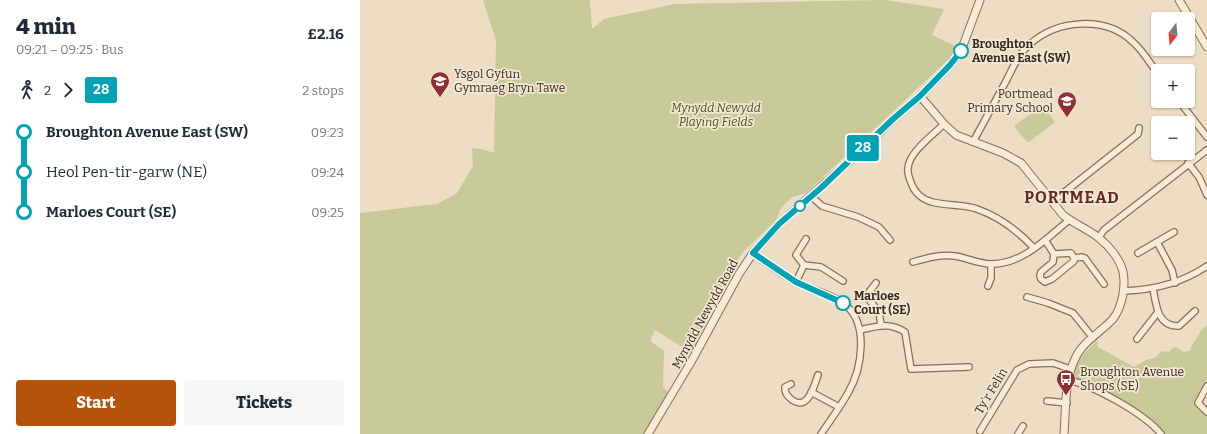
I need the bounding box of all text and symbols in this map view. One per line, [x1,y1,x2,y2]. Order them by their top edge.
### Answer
north arrow [1151,12,1195,56]
map controls [1151,12,1195,160]
text: 4 min [16,13,76,40]
text: £2.16 [307,25,344,43]
place label: Broughton Avenue East (SW) [972,37,1071,65]
text: 09:21 – 09:25 · Bus [16,42,123,57]
marker: Broughton Avenue East (SW) [953,43,969,59]
button: + [1151,64,1195,108]
place label: Ysgol Gyfun Gymraeg Bryn Tawe [454,67,565,95]
school or university icon: Ysgol Gyfun Gymraeg Bryn Tawe [429,70,451,98]
icon: walk [16,79,38,101]
icon: forward [57,79,79,101]
text: 28 [93,81,109,98]
text: 2 [44,83,51,98]
text: 2 stops [302,83,344,98]
place label: Portmead Primary School [967,87,1054,115]
school or university icon: Portmead Primary School [1056,90,1078,118]
park label: Mynydd Newydd Playing Fields [671,101,761,129]
button: − [1151,116,1195,160]
text: Broughton Avenue East (SW) [46,123,248,141]
text: 09:23 [311,125,344,140]
line badge: 28 [845,135,881,161]
text: 28 [855,139,871,156]
text: Heol Pen-tir-garw (NE) [46,163,207,181]
text: 09:24 [311,165,344,180]
district label: PORTMEAD [1024,188,1120,207]
unlabelled marker [794,200,806,212]
text: Marloes Court (SE) [46,203,176,221]
text: 09:25 [311,205,344,220]
street label: Mynydd Newydd Road [669,257,741,371]
place label: Marloes Court (SE) [854,289,911,317]
marker: Marloes Court (SE) [835,295,851,311]
street label: Ty'r Felin [972,365,1010,417]
place label: Broughton Avenue Shops (SE) [1080,365,1184,393]
bus stop icon: Broughton Avenue Shops (SE) [1055,368,1077,396]
button: Start [16,380,176,426]
button: Tickets [184,380,344,426]

